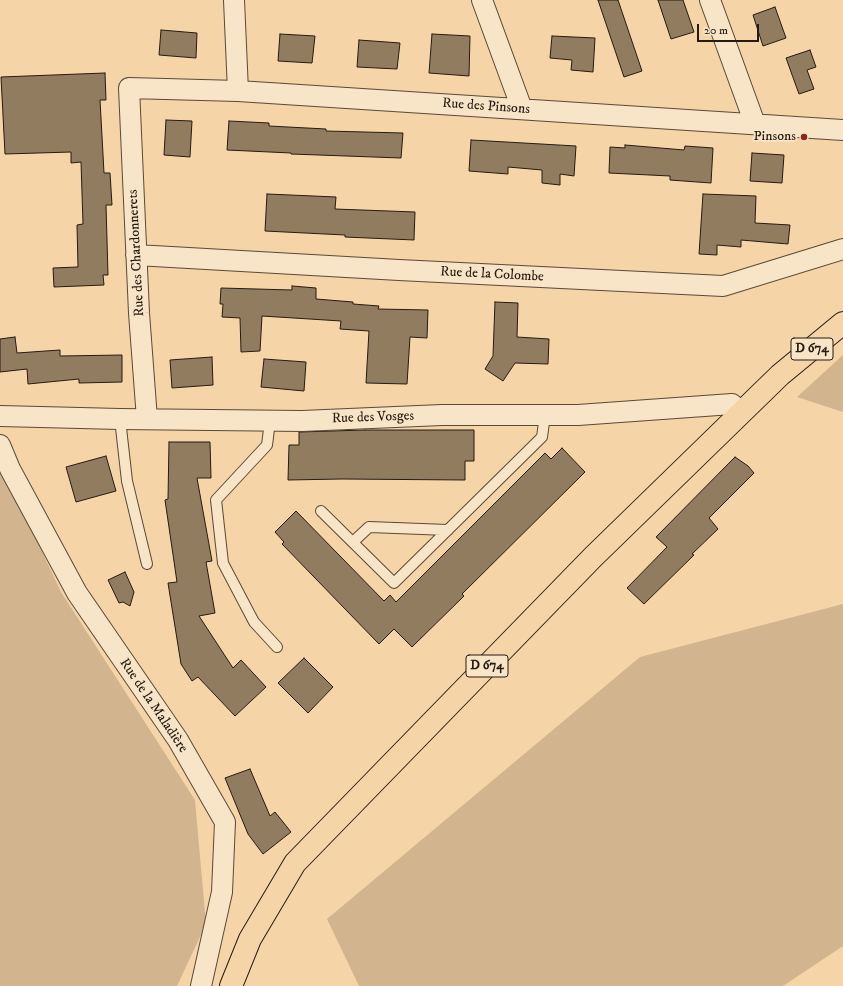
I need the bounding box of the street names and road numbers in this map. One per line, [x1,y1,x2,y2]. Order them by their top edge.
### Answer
street label: Rue des Pinsons [442,96,530,118]
street label: Rue des Chardonnerets [125,189,149,317]
street label: Rue de la Colombe [440,264,544,286]
road number: D 674 [791,338,833,360]
street label: Rue des Vosges [332,408,414,428]
road number: D 674 [466,655,508,677]
street label: Rue de la Maladière [115,656,191,756]

